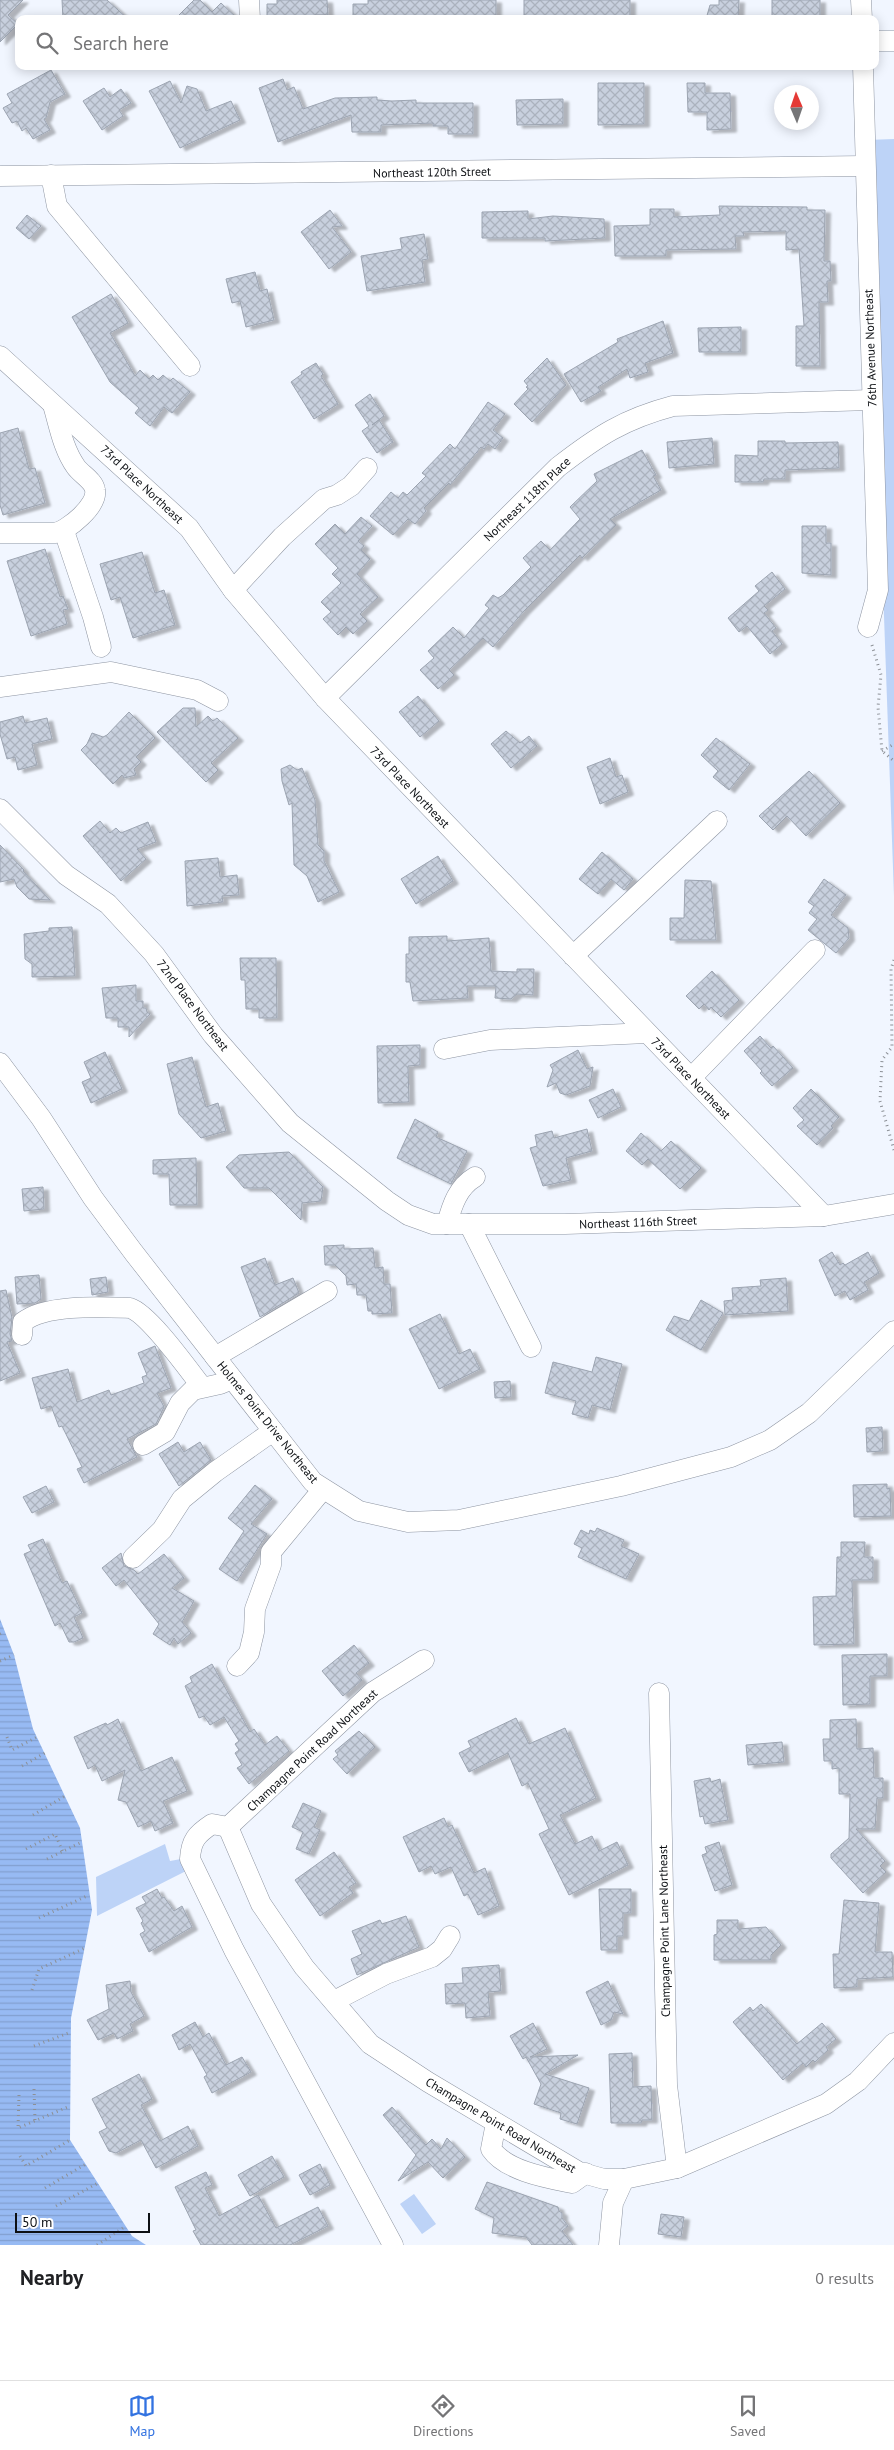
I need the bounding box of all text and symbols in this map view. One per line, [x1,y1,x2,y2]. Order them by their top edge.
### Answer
search box [15,15,879,70]
icon: search [33,29,61,57]
text: Search here [73,31,169,55]
north arrow [774,85,819,130]
street label: Northeast 120th Street [373,163,491,181]
street label: 76th Avenue Northeast [860,289,880,407]
street label: 73rd Place Northeast [97,442,187,526]
street label: Northeast 118th Place [480,454,574,544]
street label: 73rd Place Northeast [367,743,453,831]
street label: 72nd Place Northeast [154,956,232,1054]
street label: 73rd Place Northeast [648,1034,734,1122]
street label: Northeast 116th Street [579,1212,697,1232]
street label: Holmes Point Drive Northeast [214,1358,322,1486]
street label: Champagne Point Road Northeast [244,1686,380,1814]
street label: Champagne Point Lane Northeast [655,1845,673,2017]
street label: Champagne Point Road Northeast [423,2074,579,2176]
scale bar [15,2210,150,2233]
text: 50 m [22,2213,52,2231]
text: Nearby [20,2264,83,2291]
text: 0 results [815,2268,874,2288]
tab: Map [128,2392,156,2440]
tab: Directions [413,2392,473,2440]
tab: Saved [730,2392,766,2440]

